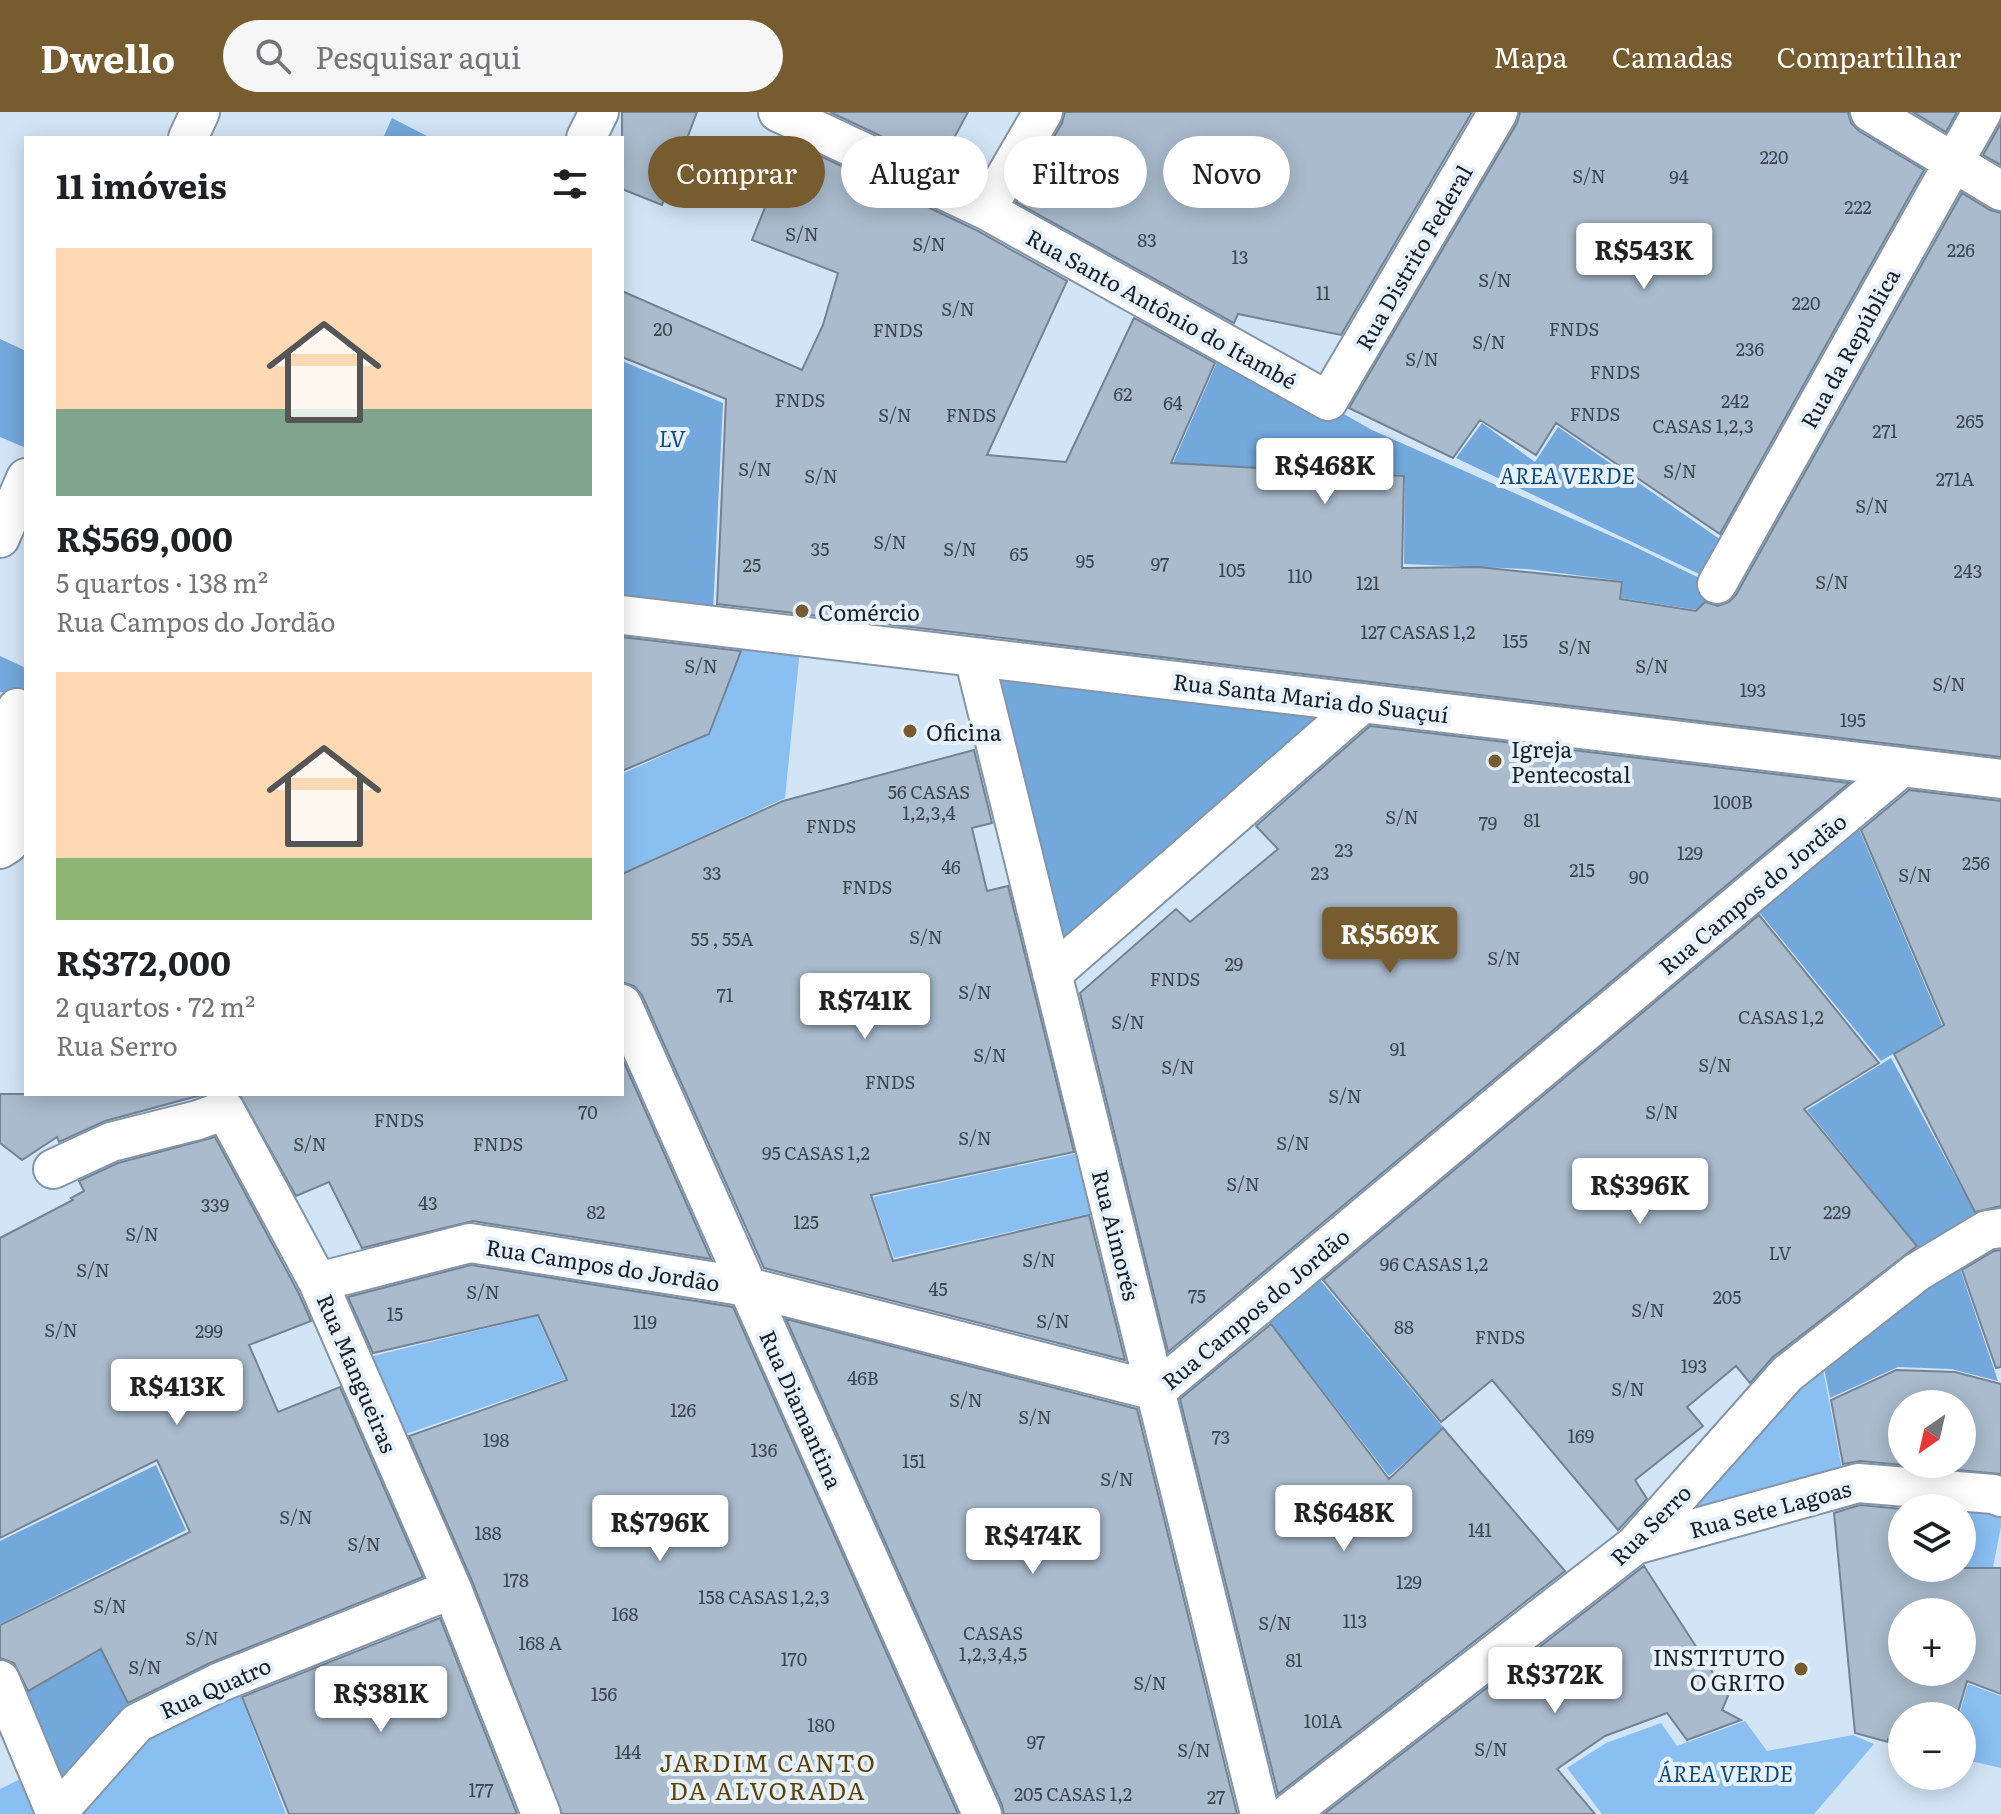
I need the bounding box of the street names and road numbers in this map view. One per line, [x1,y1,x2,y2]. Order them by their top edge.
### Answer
street label: Rua Distrito Federal [1347,158,1479,356]
street label: Rua Santo Antônio do Itambé [1021,220,1303,396]
street label: Rua da República [1791,262,1907,434]
street label: Rua Santa Maria do Suaçuí [1171,664,1451,730]
street label: Rua Campos do Jordão [1651,804,1853,982]
street label: Rua Aimorés [1085,1166,1149,1304]
street label: Rua Campos do Jordão [1154,1219,1356,1397]
street label: Rua Campos do Jordão [484,1229,722,1299]
street label: Rua Mangueiras [310,1288,406,1458]
street label: Rua Diamantina [752,1324,852,1494]
street label: Rua Sete Lagoas [1685,1471,1855,1545]
street label: Rua Serro [1602,1476,1698,1572]
street label: Rua Quatro [154,1648,276,1726]

